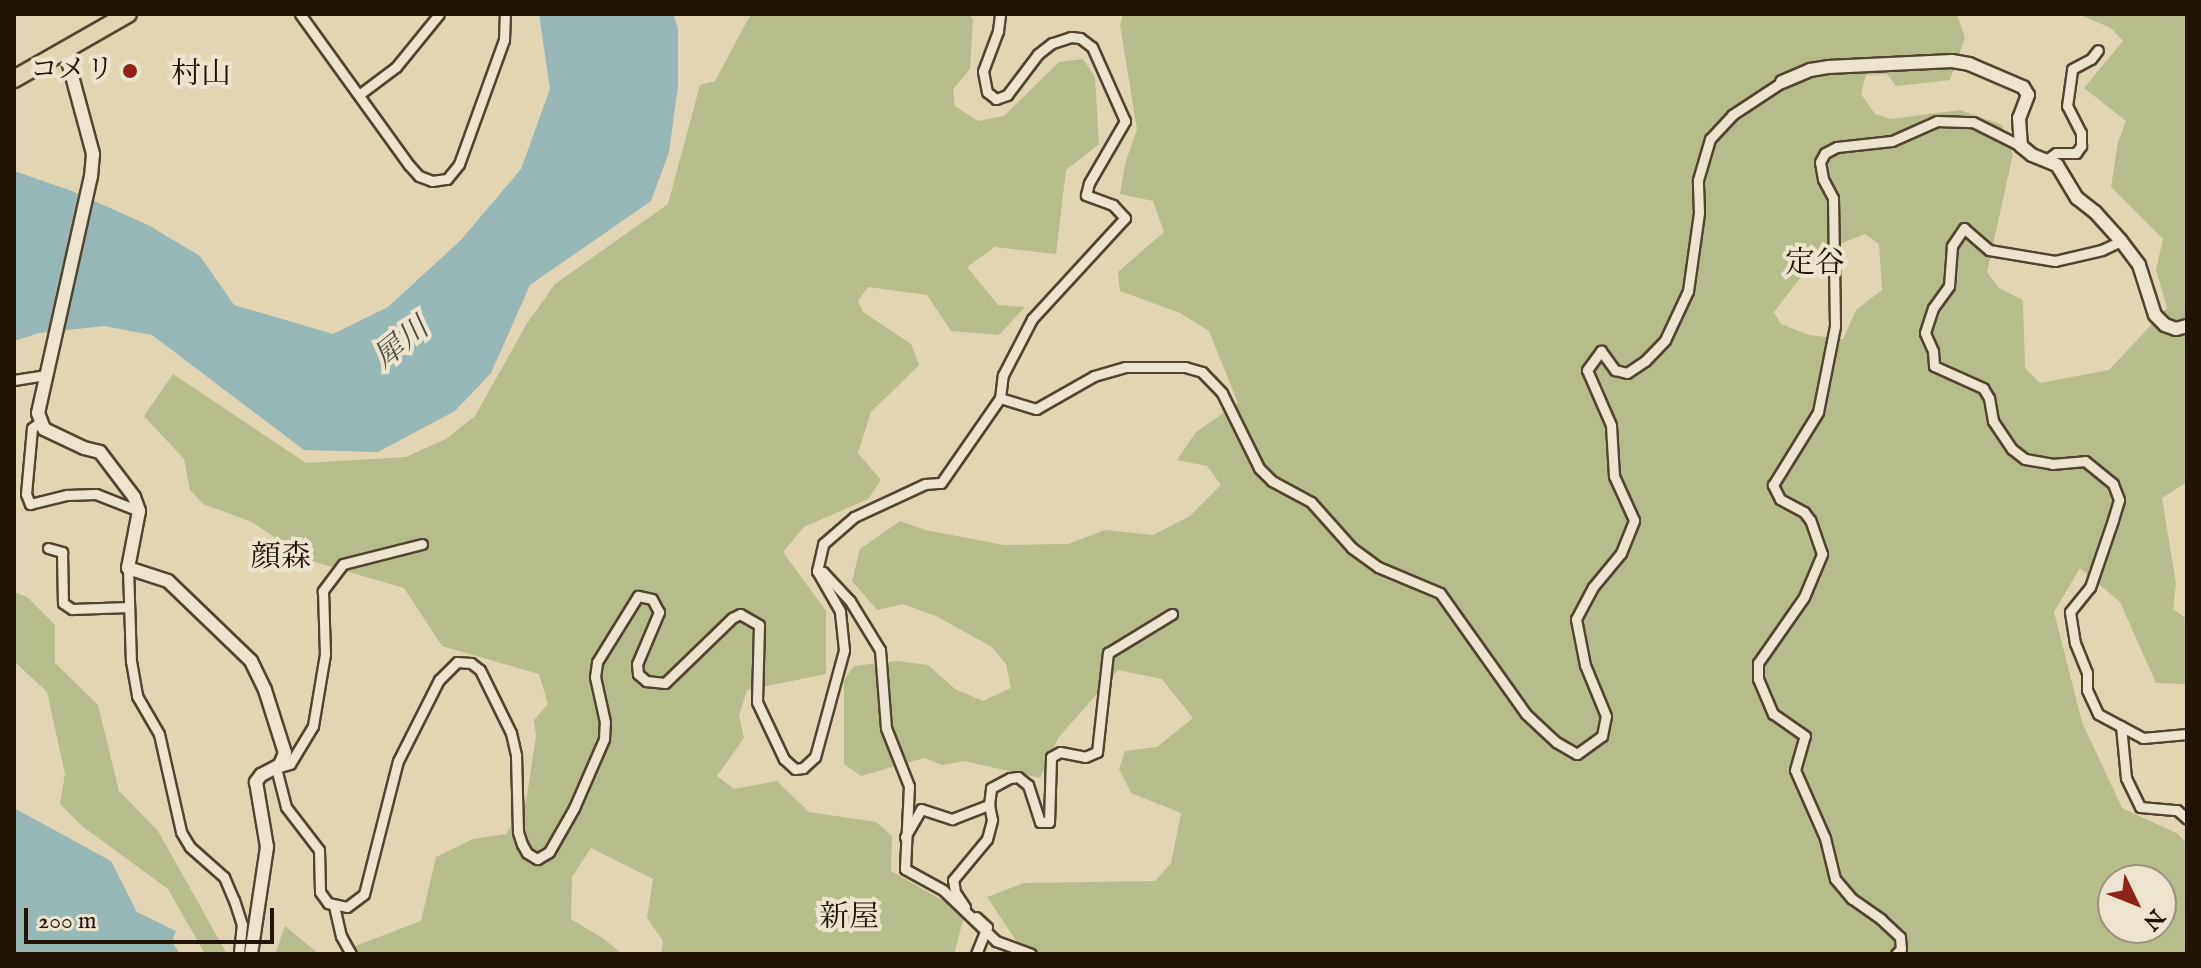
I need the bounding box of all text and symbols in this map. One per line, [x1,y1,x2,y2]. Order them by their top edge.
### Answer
place label: コメリ [30,54,114,88]
district label: 村山 [171,57,231,93]
marker: コメリ [121,62,139,80]
district label: 定谷 [1785,246,1845,282]
water label: 犀川 [367,311,437,377]
district label: 顔森 [251,540,311,576]
north arrow [2097,864,2177,944]
scale bar [28,892,278,942]
district label: 新屋 [819,900,879,936]
text: N [2136,902,2170,936]
text: 200 m [38,906,97,937]

